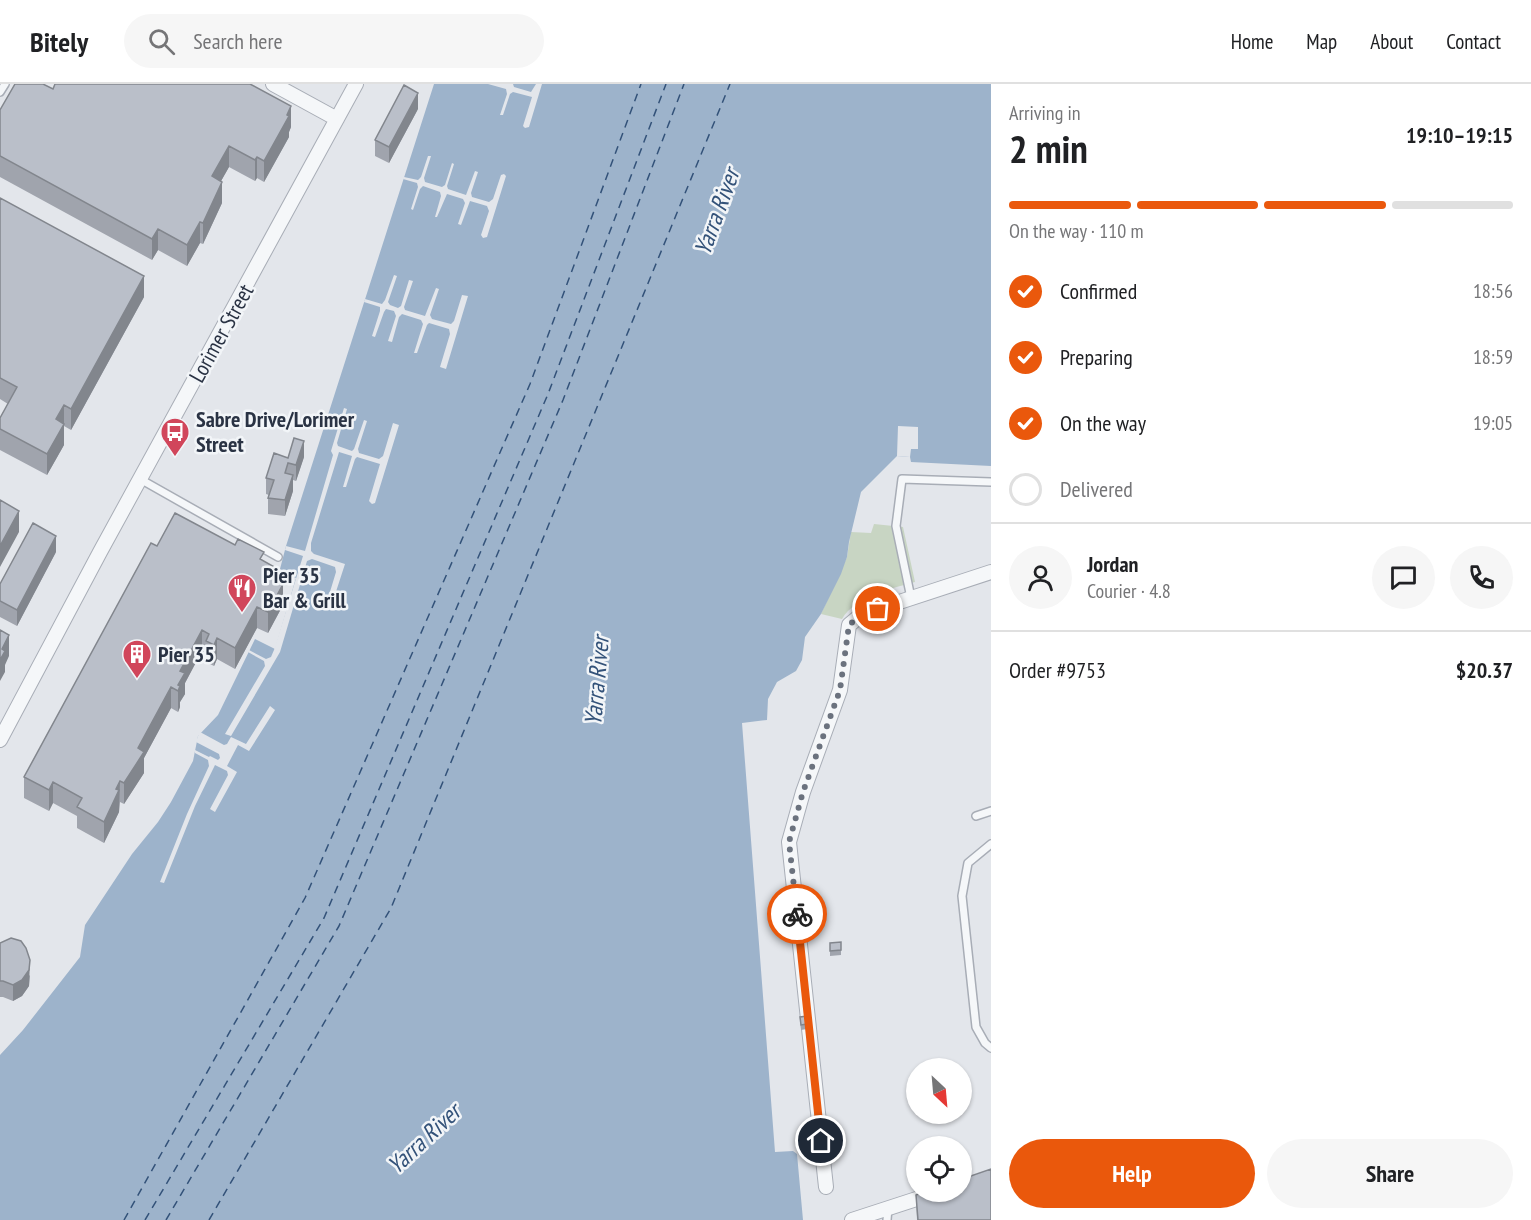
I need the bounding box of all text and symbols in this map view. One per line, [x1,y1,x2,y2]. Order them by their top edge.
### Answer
search box [124,14,544,68]
text: Bitely [30,23,88,60]
icon: search [145,25,178,58]
text: Search here [193,27,283,55]
text: Home [1231,28,1273,55]
text: Map [1306,28,1337,55]
text: About [1370,28,1413,55]
text: Contact [1446,28,1501,55]
text: Arriving in [1009,100,1081,126]
text: 19:10–19:15 [1406,121,1513,149]
text: 2 min [1009,123,1088,174]
water label: Yarra River [687,161,748,259]
text: On the way · 110 m [1009,218,1144,244]
icon: check [1009,275,1042,308]
text: Confirmed [1060,277,1137,305]
text: 18:56 [1473,278,1513,304]
street label: Lorimer Street [183,279,259,387]
icon: check [1009,341,1042,374]
text: Preparing [1060,343,1133,371]
text: 18:59 [1473,344,1513,370]
place label: Sabre Drive/Lorimer Street [196,405,355,458]
icon: check [1009,407,1042,440]
text: On the way [1060,409,1146,437]
text: 19:05 [1473,410,1513,436]
bus stop icon: Sabre Drive/Lorimer Street [159,416,191,458]
text: Delivered [1060,475,1133,503]
button: person [1009,546,1072,609]
button: chat [1372,546,1435,609]
button: phone [1450,546,1513,609]
text: Jordan [1087,550,1138,578]
place label: Pier 35 Bar & Grill [263,561,347,614]
restaurant icon: Pier 35 Bar & Grill [226,572,258,614]
text: Courier · 4.8 [1087,578,1171,604]
pin [852,583,903,634]
icon: bag [861,592,894,625]
water label: Yarra River [577,632,616,727]
building icon: Pier 35 [121,638,153,680]
place label: Pier 35 [158,640,215,668]
text: Order #9753 [1009,656,1106,684]
text: $20.37 [1456,656,1513,684]
courier [767,884,827,944]
icon: bike [781,898,814,931]
north arrow [906,1058,972,1124]
map controls [906,1058,972,1202]
water label: Yarra River [380,1094,469,1180]
pin [795,1115,846,1166]
icon: home [804,1124,837,1157]
button: locate [906,1136,972,1202]
button: Help [1009,1139,1255,1208]
button: Share [1267,1139,1513,1208]

